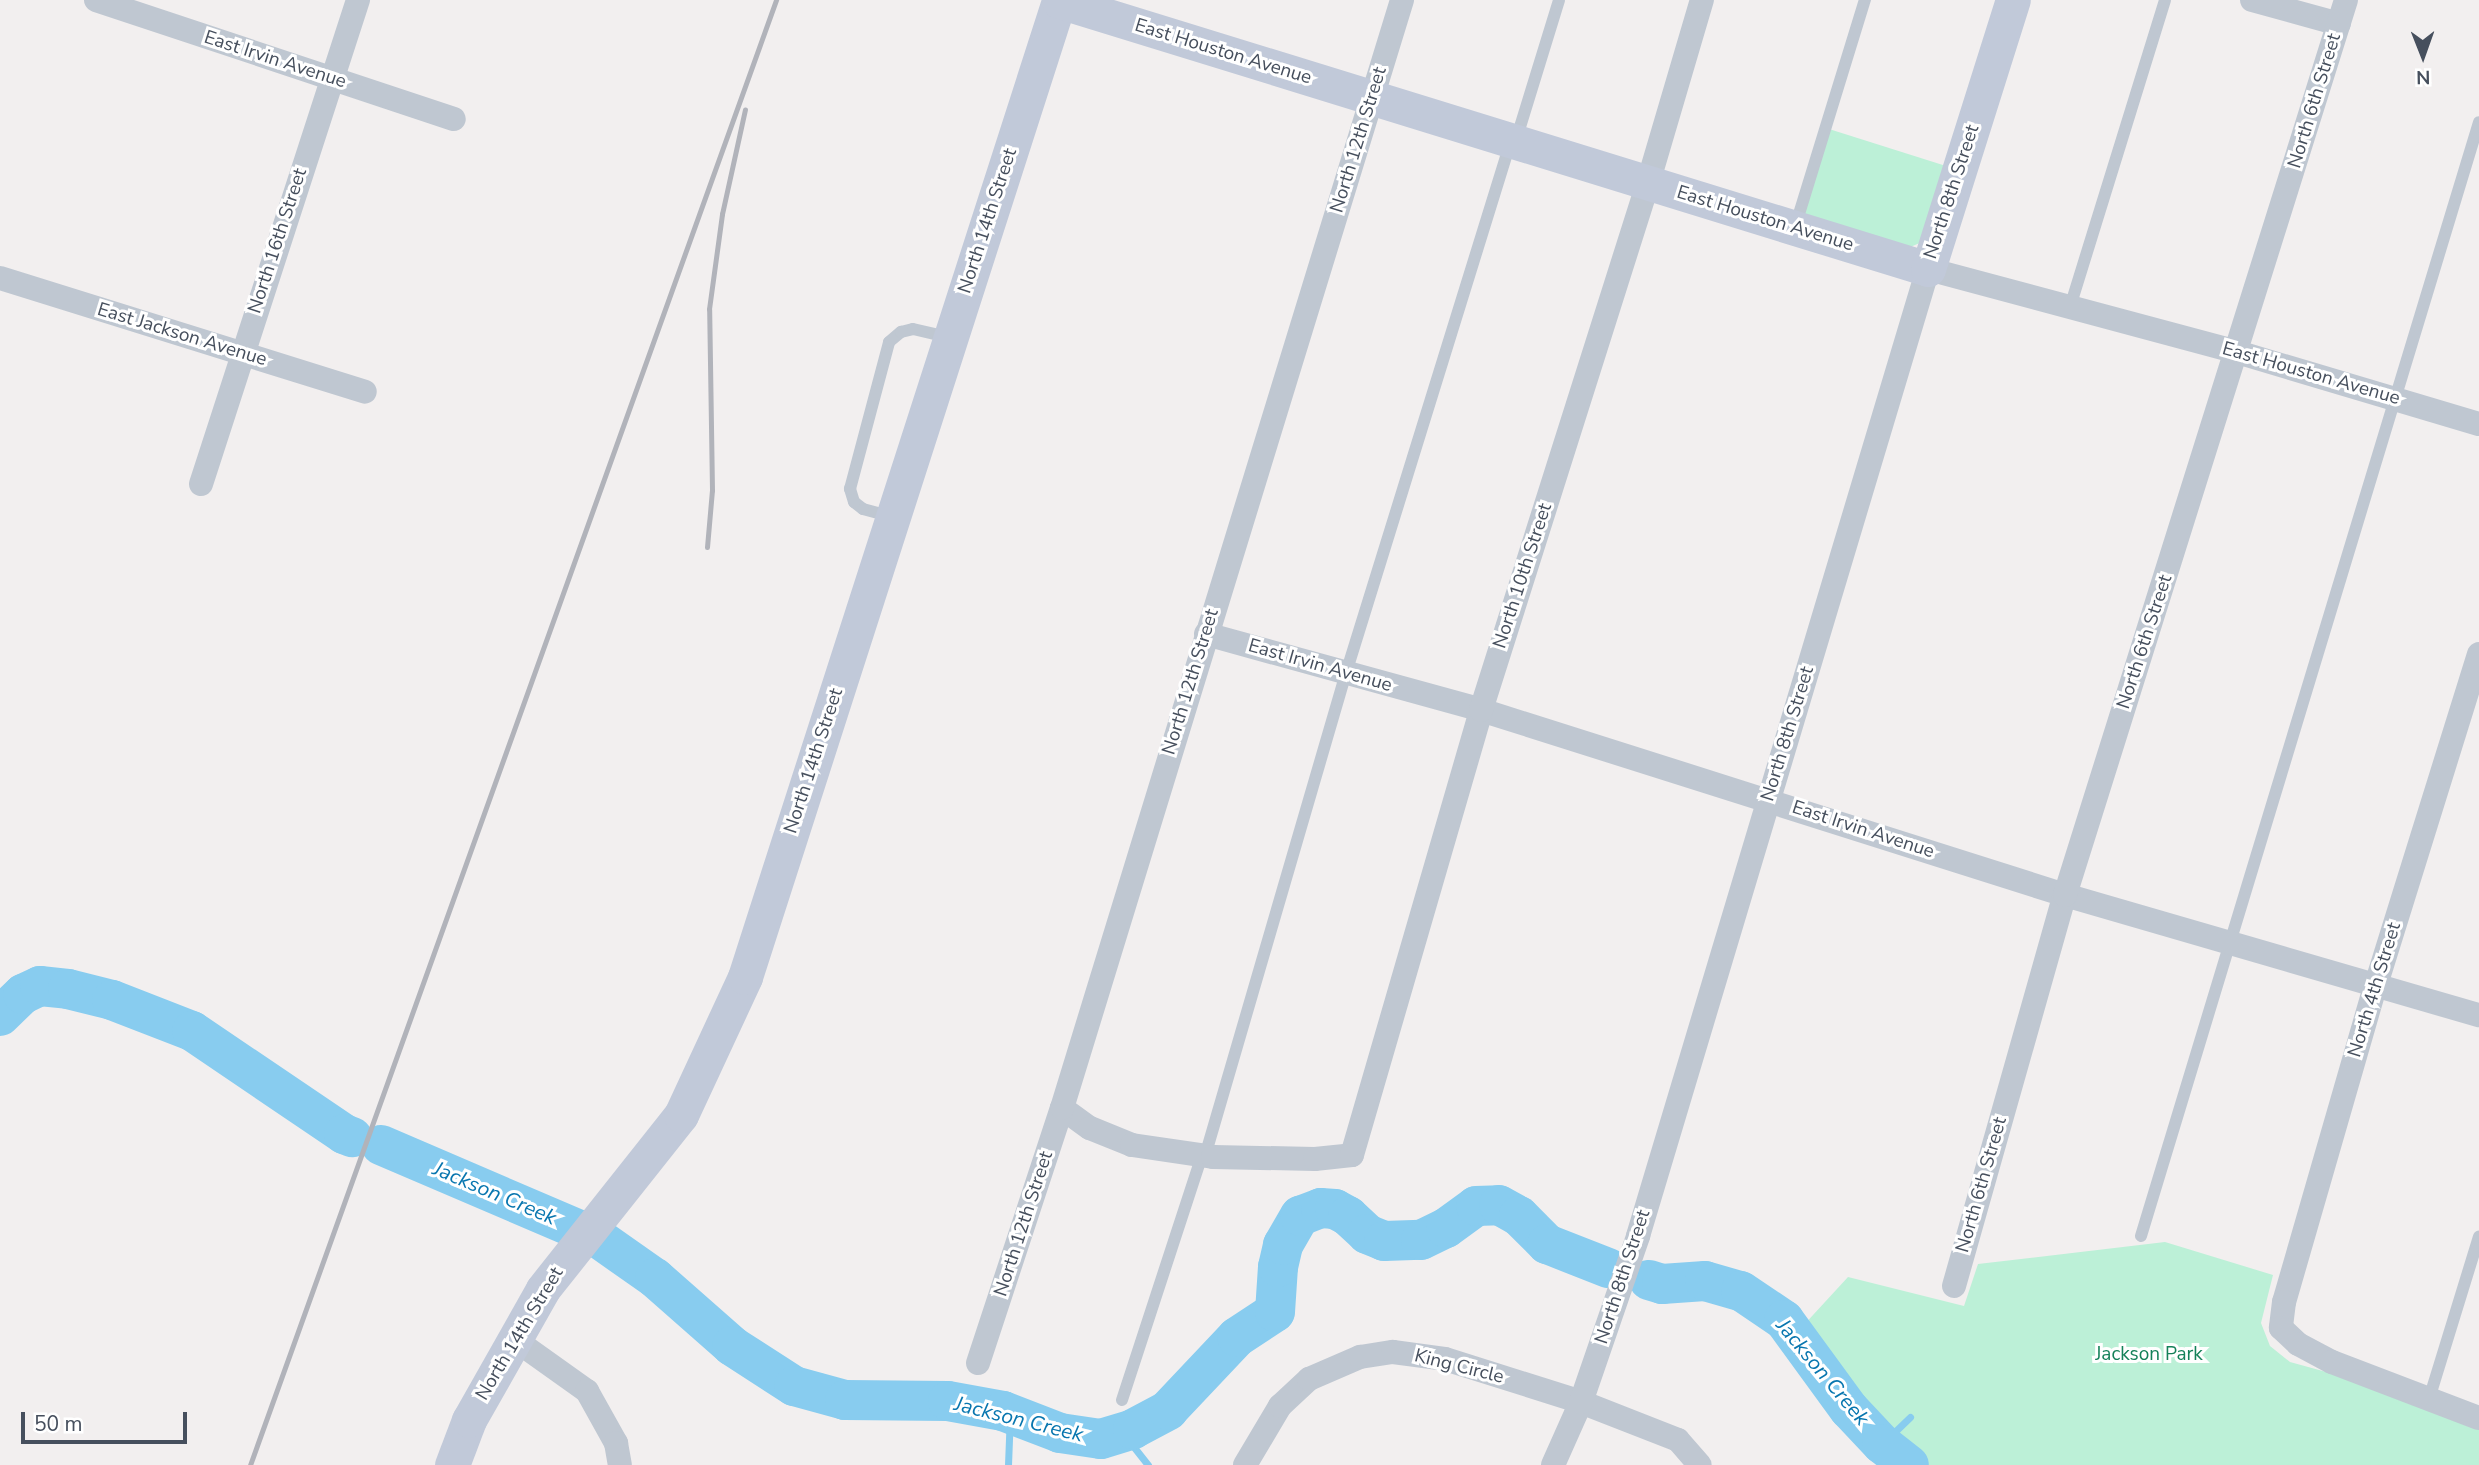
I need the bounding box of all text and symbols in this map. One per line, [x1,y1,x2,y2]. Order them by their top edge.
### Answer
street label: East Houston Avenue [1132,14,1314,90]
north arrow [2388,21,2458,91]
street label: East Irvin Avenue [201,26,349,94]
street label: North 6th Street [2284,31,2346,171]
street label: North 12th Street [1326,64,1392,216]
text: N [2416,64,2431,90]
street label: North 8th Street [1920,122,1984,262]
street label: North 14th Street [954,146,1022,296]
street label: North 16th Street [244,166,312,316]
street label: East Houston Avenue [1674,181,1856,257]
street label: East Jackson Avenue [95,298,269,372]
street label: East Houston Avenue [2220,338,2402,410]
street label: North 10th Street [1489,501,1557,651]
street label: North 6th Street [2113,572,2177,712]
street label: North 12th Street [1158,606,1224,758]
street label: East Irvin Avenue [1246,635,1394,697]
street label: North 8th Street [1757,664,1819,804]
street label: North 14th Street [780,686,848,836]
street label: East Irvin Avenue [1789,796,1937,864]
street label: North 4th Street [2344,920,2406,1060]
street label: North 6th Street [1952,1115,2012,1255]
street label: North 12th Street [990,1149,1058,1299]
water label: Jackson Creek [430,1156,560,1230]
street label: North 8th Street [1591,1207,1655,1347]
street label: North 14th Street [471,1263,569,1405]
water label: Jackson Creek [1771,1314,1875,1430]
park label: Jackson Park [2095,1344,2203,1366]
street label: King Circle [1412,1345,1506,1389]
water label: Jackson Creek [952,1391,1086,1447]
scale bar [24,1398,191,1442]
text: 50 m [34,1410,83,1438]

